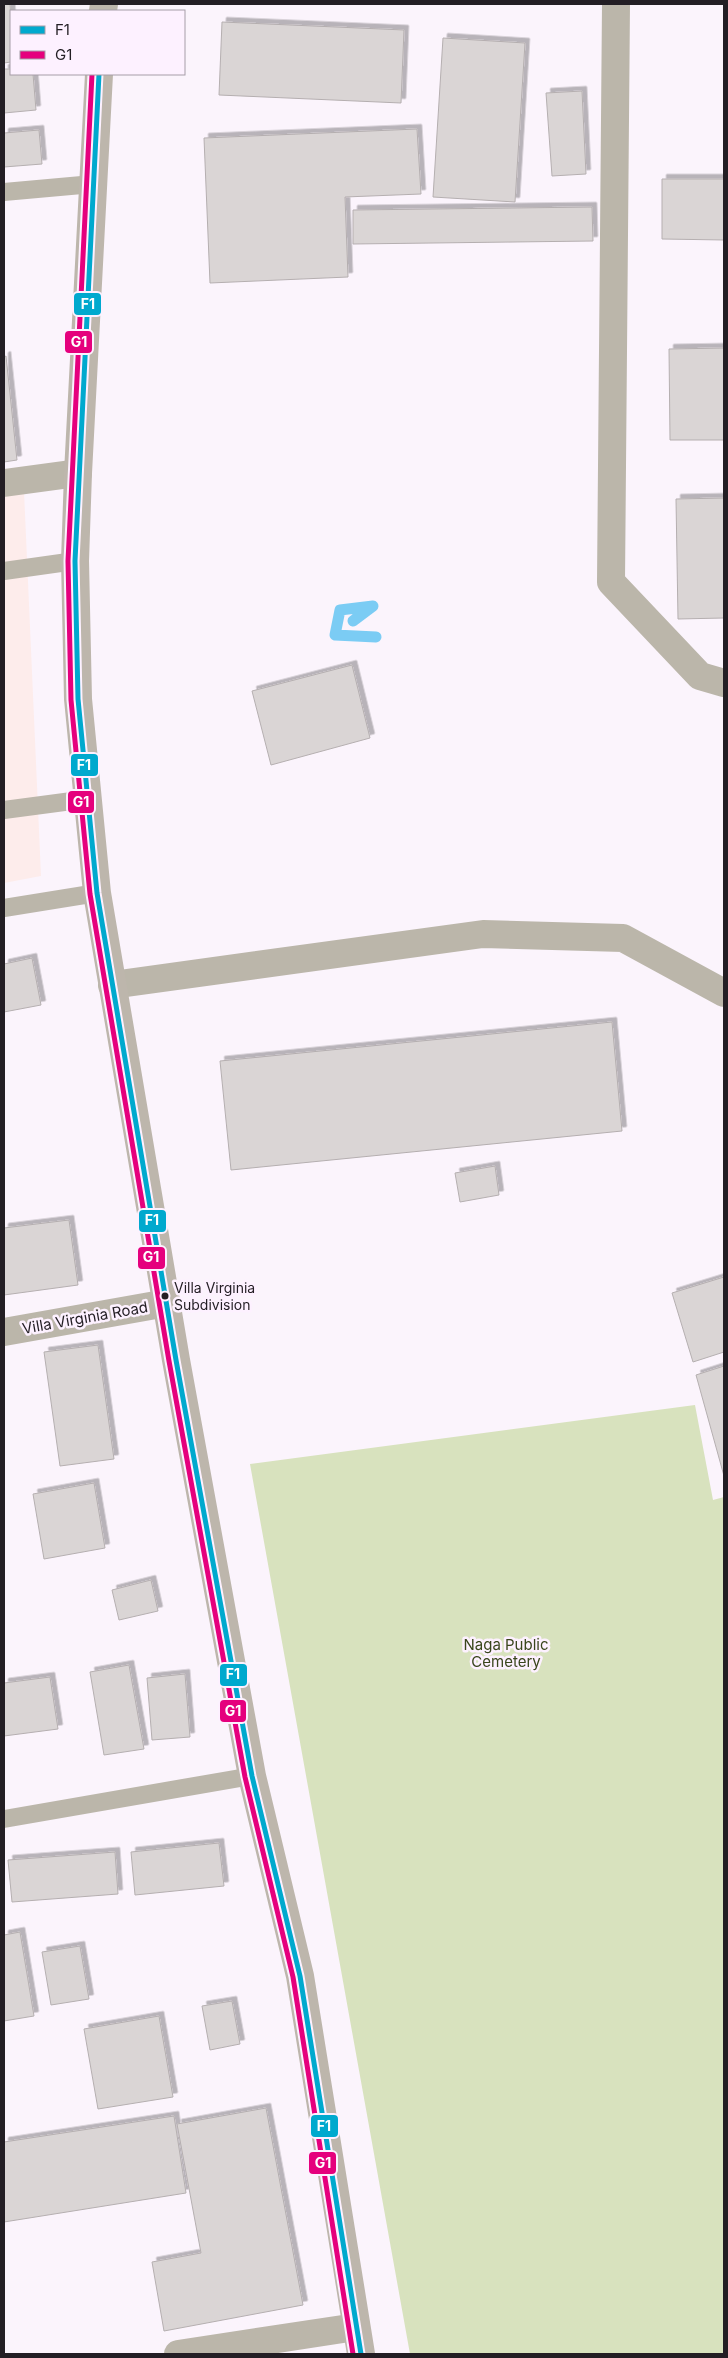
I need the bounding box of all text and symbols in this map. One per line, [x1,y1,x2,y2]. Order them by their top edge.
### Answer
legend [10,10,185,75]
text: F1 [55,20,70,39]
text: G1 [55,45,72,64]
line badge: F1 [73,292,102,316]
text: F1 [81,295,95,312]
line badge: G1 [64,330,93,354]
text: G1 [71,333,87,350]
line badge: F1 [70,753,99,777]
text: F1 [77,756,91,773]
line badge: G1 [67,790,95,814]
text: G1 [73,793,89,810]
line badge: F1 [138,1209,167,1233]
text: F1 [145,1211,159,1228]
line badge: G1 [137,1246,166,1270]
text: G1 [143,1248,159,1265]
place label: Villa Virginia Subdivision [174,1279,255,1313]
marker: Villa Virginia Subdivision [160,1291,170,1301]
street label: Villa Virginia Road [21,1297,149,1338]
park label: Naga Public Cemetery [463,1635,549,1671]
line badge: F1 [219,1663,248,1687]
text: F1 [226,1665,240,1682]
line badge: G1 [219,1699,247,1723]
text: G1 [225,1702,241,1719]
line badge: F1 [310,2114,339,2138]
text: F1 [317,2117,331,2134]
line badge: G1 [308,2151,337,2175]
text: G1 [315,2154,331,2171]

